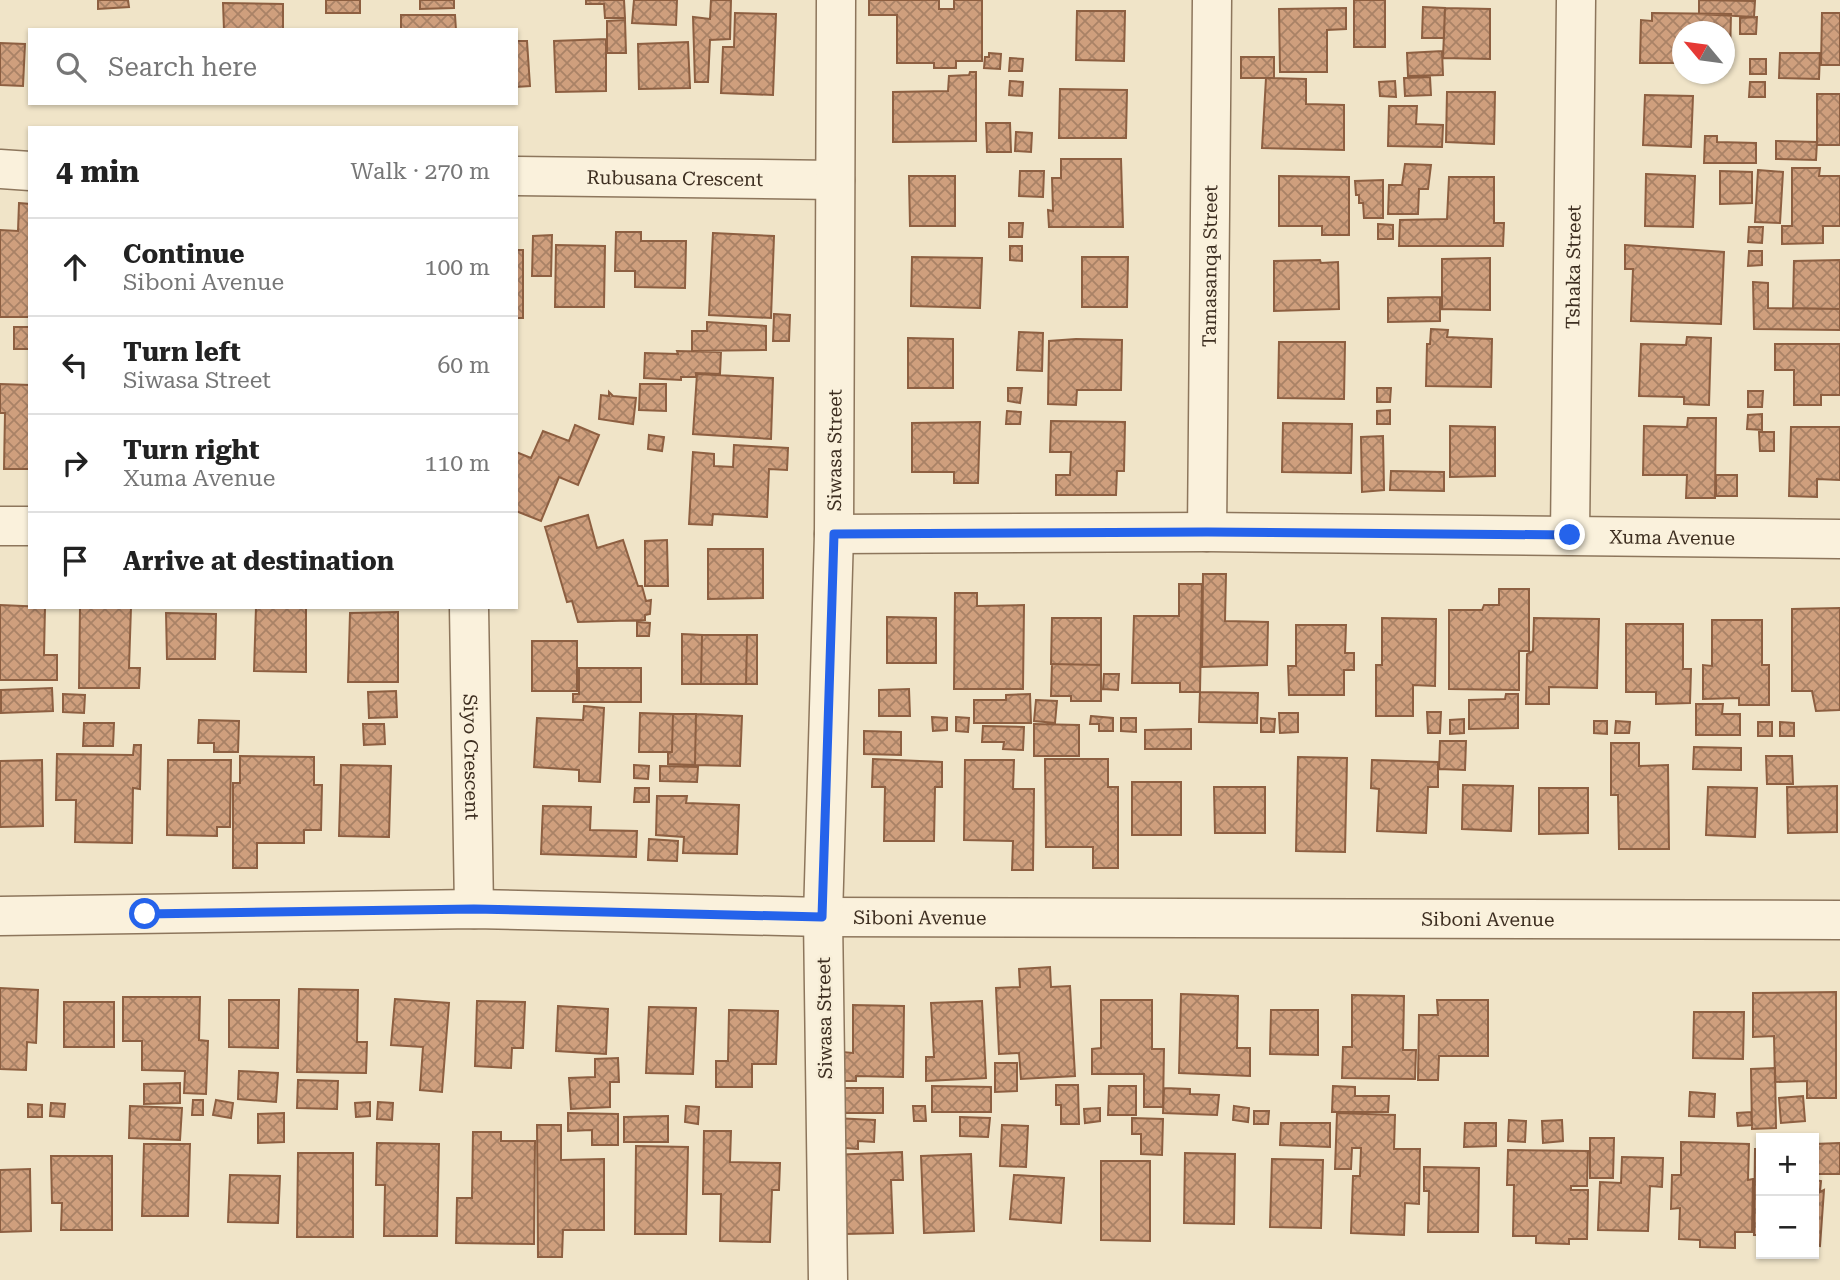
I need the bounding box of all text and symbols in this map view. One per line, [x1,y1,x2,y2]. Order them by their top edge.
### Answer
north arrow [1672,21,1735,84]
search box [28,28,518,105]
icon: search [52,48,90,86]
text: Search here [108,52,257,82]
text: 4 min [56,154,139,189]
text: Walk · 270 m [351,158,490,185]
street label: Rubusana Crescent [587,166,763,191]
street label: Tamasanqa Street [1198,185,1222,347]
street label: Tshaka Street [1561,205,1586,329]
text: Continue [123,239,245,269]
icon: ahead [56,248,94,286]
text: 100 m [425,254,490,281]
text: Siboni Avenue [123,269,284,296]
text: Turn left [123,337,241,367]
icon: left [56,346,94,384]
text: 60 m [437,352,490,379]
text: Siwasa Street [123,367,271,394]
street label: Siwasa Street [823,389,847,511]
text: Turn right [123,435,259,465]
icon: right [56,444,94,482]
text: 110 m [425,450,490,477]
text: Xuma Avenue [123,465,275,492]
route end [1554,519,1585,550]
street label: Xuma Avenue [1609,525,1735,550]
icon: arrive [56,542,94,580]
text: Arrive at destination [123,546,394,576]
street label: Siyo Crescent [458,694,484,820]
route start [129,898,160,929]
street label: Siboni Avenue [853,906,986,929]
street label: Siboni Avenue [1421,908,1554,931]
street label: Siwasa Street [812,957,837,1079]
map controls [1756,1133,1819,1259]
button: + [1756,1133,1819,1196]
button: − [1756,1196,1819,1259]

